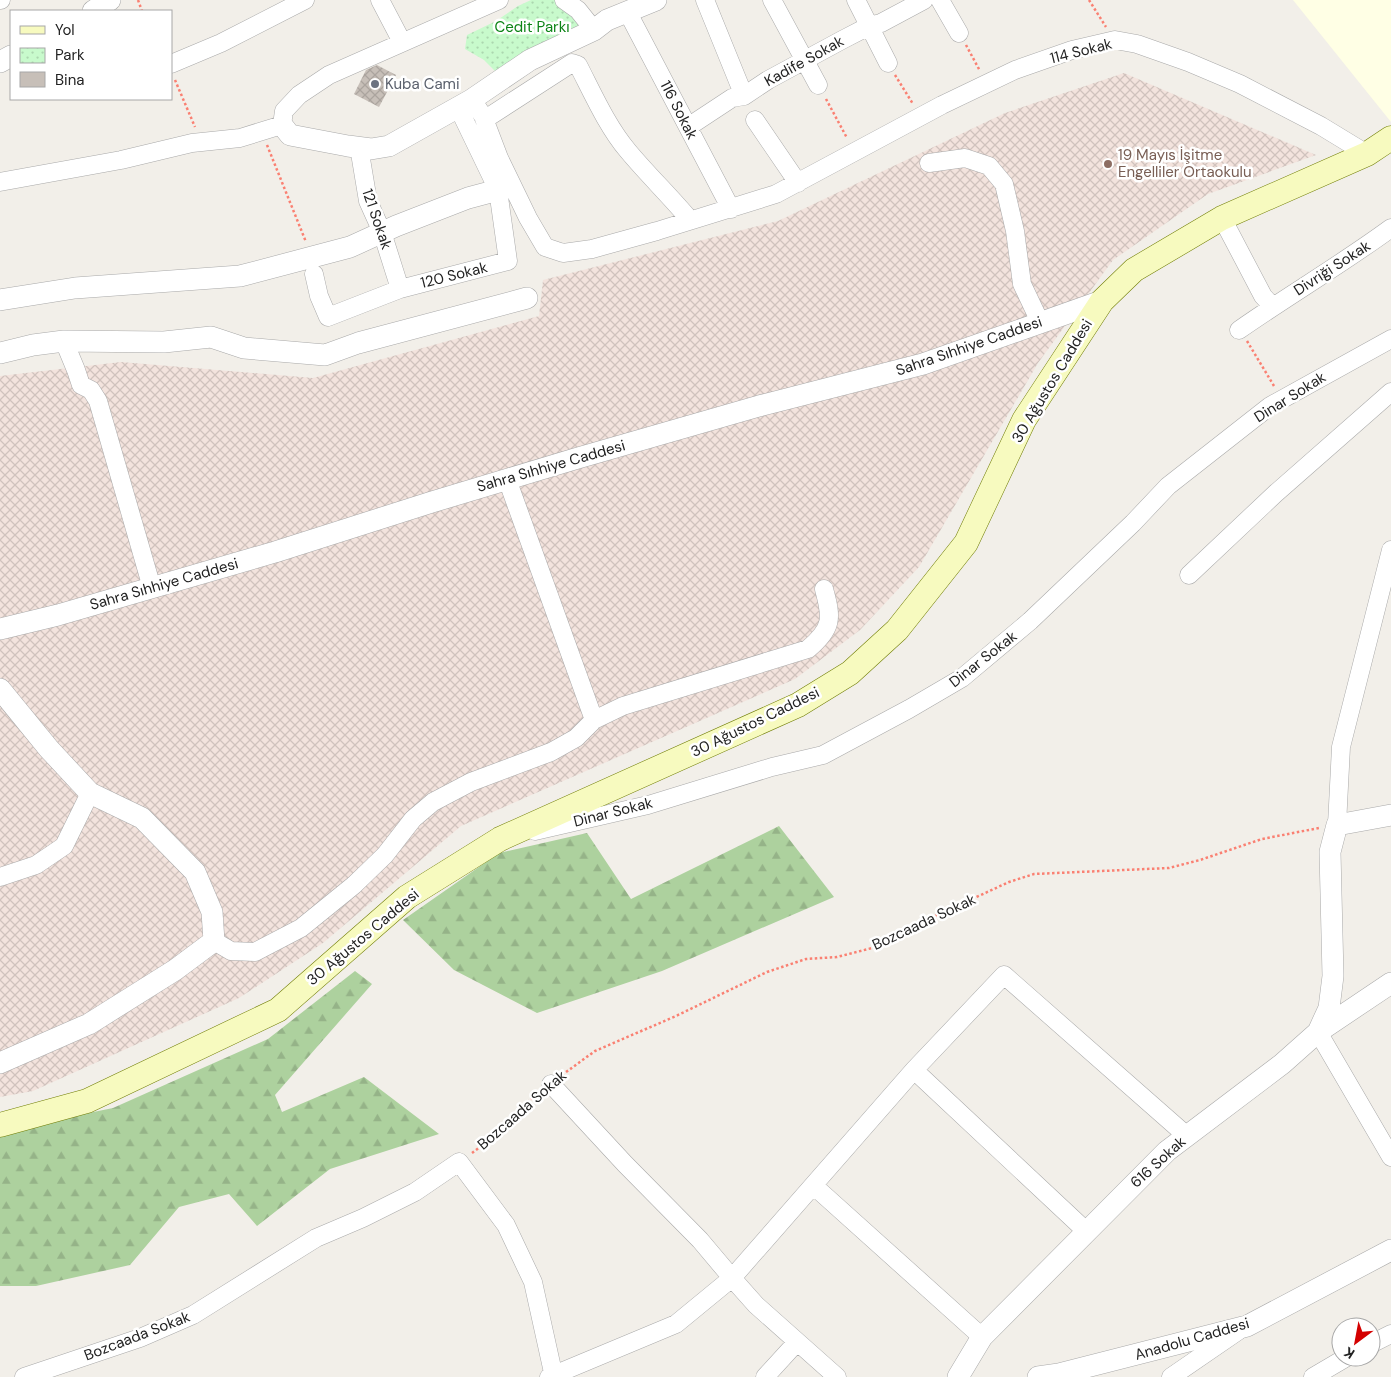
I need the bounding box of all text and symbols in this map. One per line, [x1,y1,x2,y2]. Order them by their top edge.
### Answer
legend [10,10,172,100]
park label: Cedit Parkı [494,17,570,37]
text: Yol [55,20,75,40]
street label: Kadife Sokak [761,31,848,91]
street label: 114 Sokak [1048,34,1115,68]
text: Park [55,45,85,65]
text: Bina [55,70,84,90]
place label: Kuba Cami [385,74,460,94]
street label: 116 Sokak [656,77,703,143]
marker: Kuba Cami [369,78,381,90]
place label: 19 Mayıs İşitme Engelliler Ortaokulu [1118,145,1252,182]
marker: 19 Mayıs İşitme Engelliler Ortaokulu [1102,158,1114,170]
street label: 121 Sokak [357,186,397,252]
street label: Divriği Sokak [1290,235,1375,300]
street label: 120 Sokak [418,257,490,293]
street label: Sahra Sıhhiye Caddesi [893,312,1045,380]
street label: 30 Ağustos Caddesi [1007,316,1097,446]
street label: Dinar Sokak [1250,367,1330,427]
street label: Sahra Sıhhiye Caddesi [474,435,628,497]
street label: Sahra Sıhhiye Caddesi [87,553,241,615]
street label: Dinar Sokak [945,626,1021,692]
street label: 30 Ağustos Caddesi [687,682,823,762]
street label: Dinar Sokak [571,792,655,832]
street label: 30 Ağustos Caddesi [303,884,423,990]
street label: Bozcaada Sokak [869,889,979,955]
street label: Bozcaada Sokak [473,1065,571,1154]
street label: 616 Sokak [1126,1131,1190,1192]
street label: Bozcaada Sokak [81,1306,193,1365]
street label: Anadolu Caddesi [1132,1313,1252,1365]
north arrow [1331,1317,1381,1367]
text: K [1340,1343,1358,1363]

